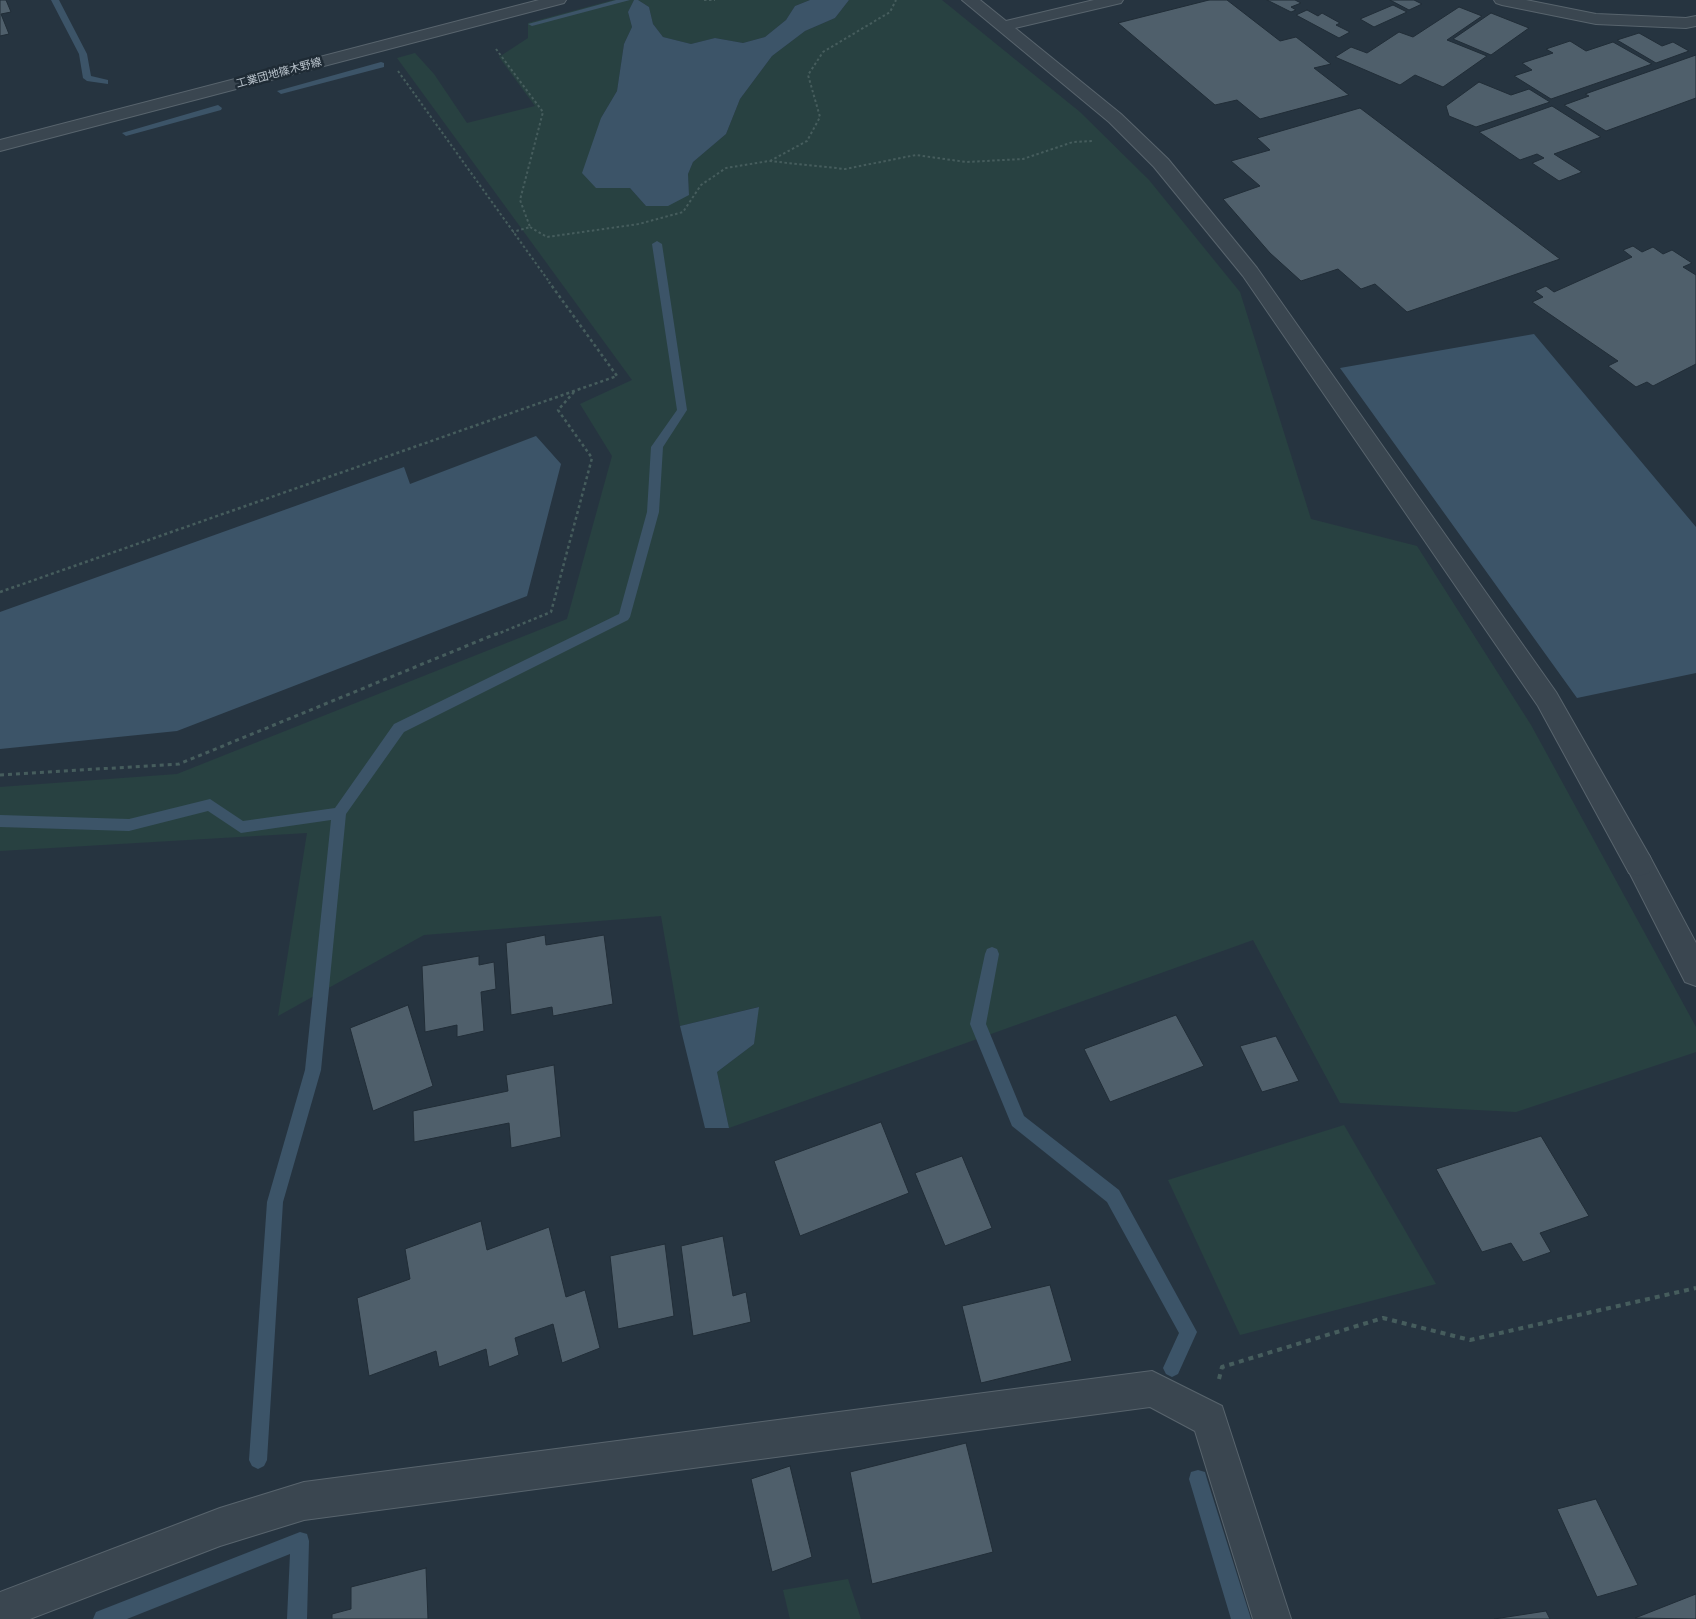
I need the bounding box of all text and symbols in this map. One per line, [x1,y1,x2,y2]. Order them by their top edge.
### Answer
street label: 工業団地篠木野線 [235,55,323,91]

